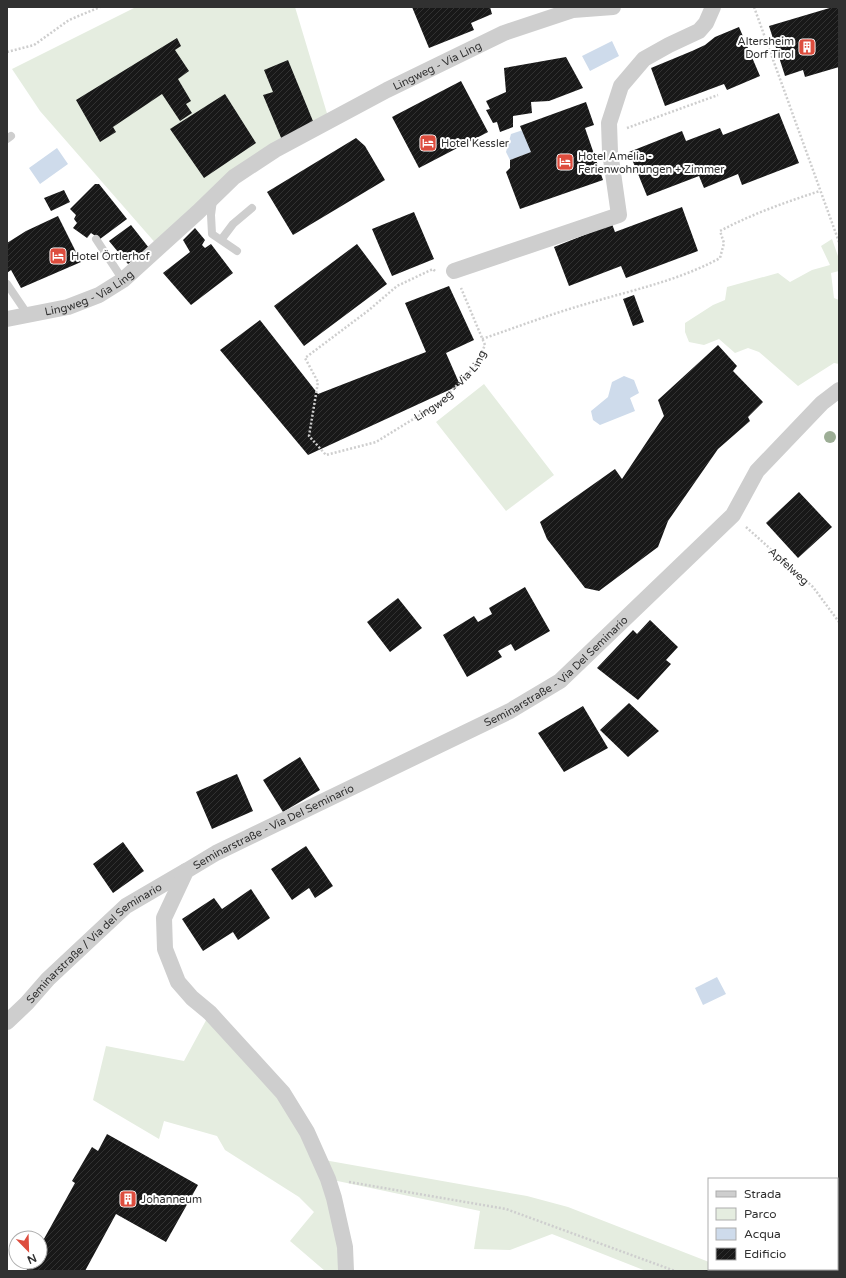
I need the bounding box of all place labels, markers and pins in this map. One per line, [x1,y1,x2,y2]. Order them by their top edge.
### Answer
place label: Altersheim Dorf Tirol [738,35,794,61]
building icon: Altersheim Dorf Tirol [797,37,817,57]
hotel icon: Hotel Kessler [418,133,438,153]
place label: Hotel Kessler [441,137,510,150]
place label: Hotel Amelia - Ferienwohnungen + Zimmer [578,150,725,176]
hotel icon: Hotel Amelia - Ferienwohnungen + Zimmer [555,152,575,172]
hotel icon: Hotel Örtlerhof [48,246,68,266]
place label: Hotel Örtlerhof [71,250,151,263]
building icon: Johanneum [118,1189,138,1209]
place label: Johanneum [141,1193,202,1206]

